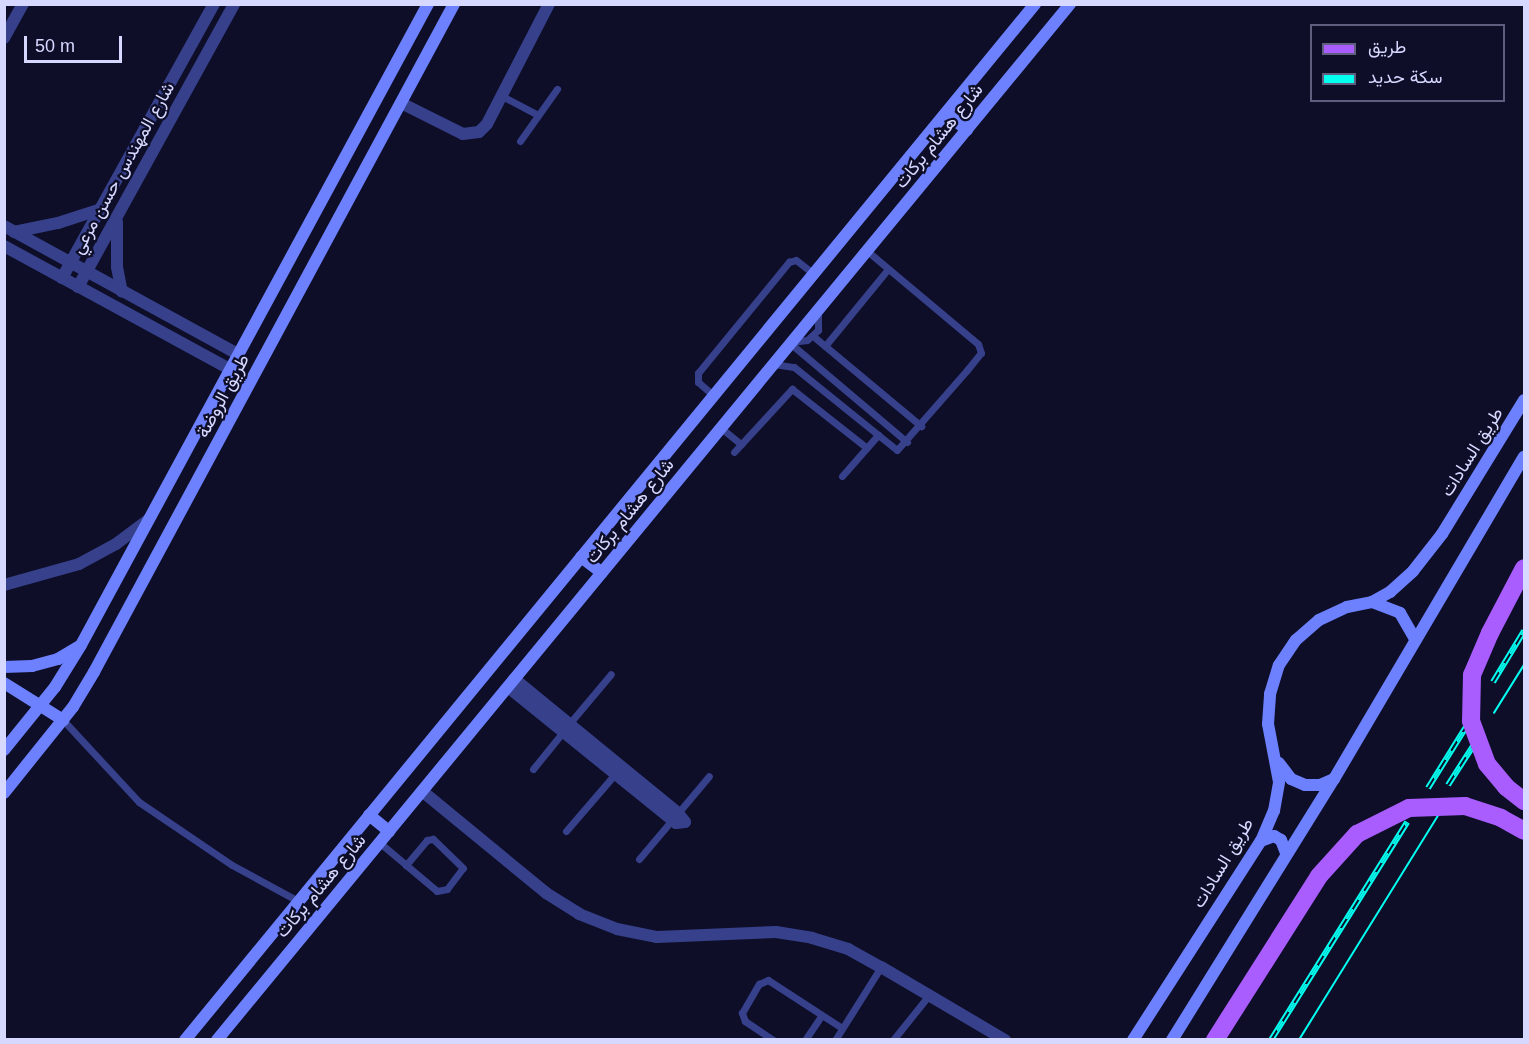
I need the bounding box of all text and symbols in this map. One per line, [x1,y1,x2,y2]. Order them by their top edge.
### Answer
scale bar [27,24,124,62]
legend [1310,24,1505,102]
text: 50 m [35,36,75,56]
text: طريق [1368,37,1406,57]
text: سكة حديد [1368,67,1443,87]
street label: شارع المهندس حسن مرعي [67,78,179,258]
street label: شارع هشام بركات [890,79,988,193]
street label: طريق الروضة [192,350,254,442]
street label: طريق السادات [1436,403,1508,501]
street label: شارع هشام بركات [581,454,679,568]
street label: طريق السادات [1188,814,1258,912]
street label: شارع هشام بركات [271,830,371,942]

